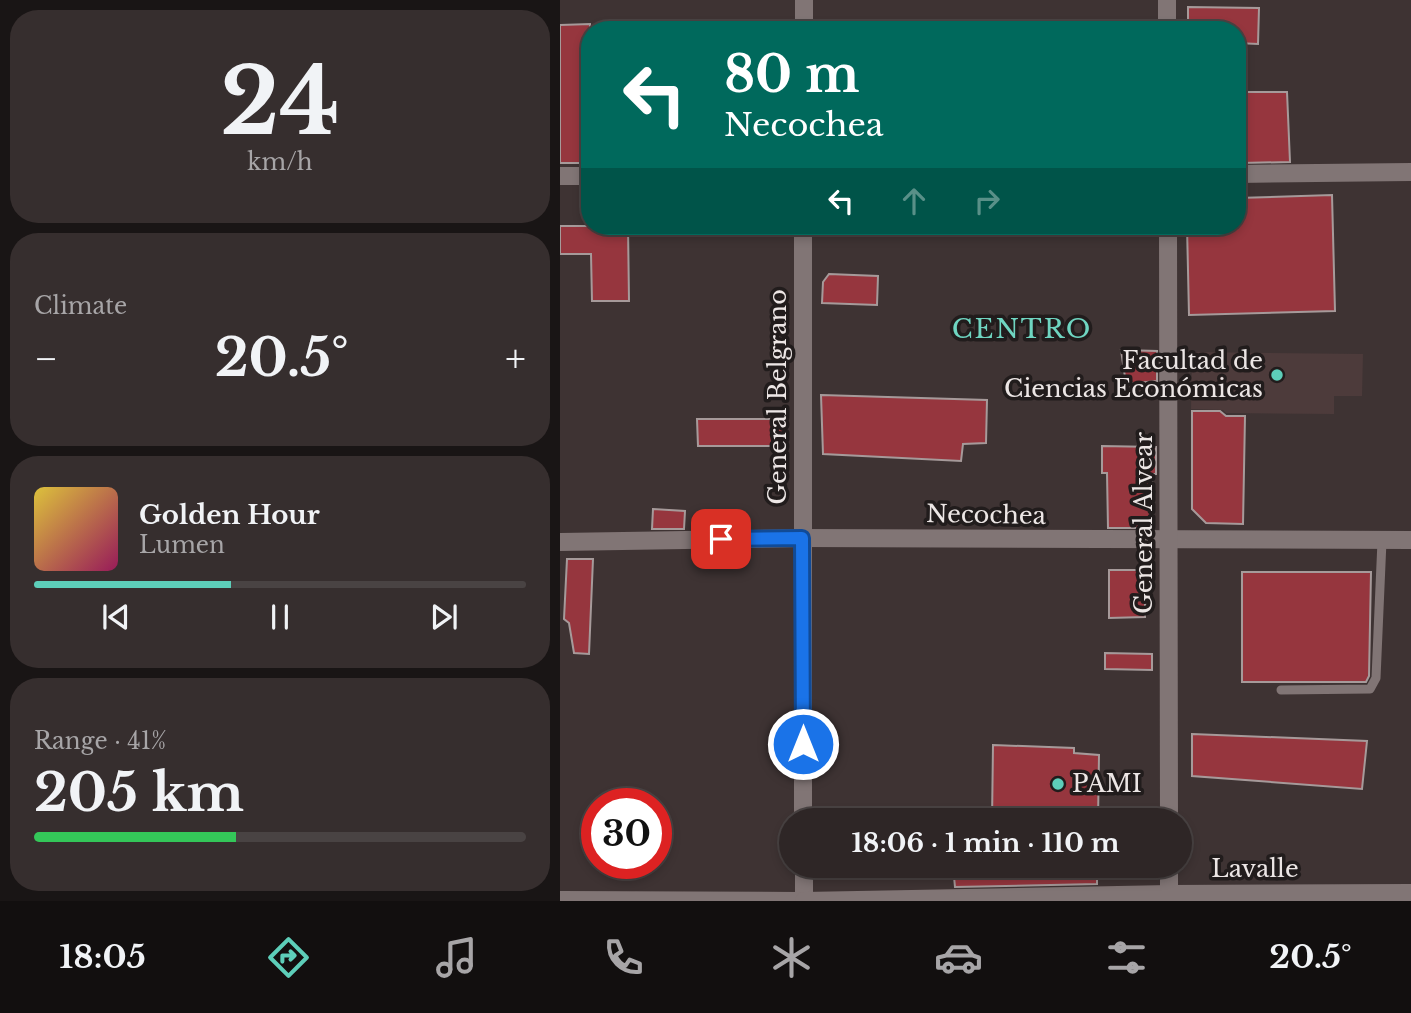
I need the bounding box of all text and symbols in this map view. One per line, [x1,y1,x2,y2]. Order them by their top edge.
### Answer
text: 80 m [724,44,859,105]
text: 24 [220,46,340,159]
icon: left [609,49,700,140]
text: Necochea [724,105,884,145]
text: km/h [247,148,313,176]
icon: left [822,182,860,220]
icon: ahead [895,182,933,220]
icon: right [968,182,1006,220]
street label: General Belgrano [763,289,792,505]
text: Climate [34,292,127,320]
district label: CENTRO [952,313,1092,345]
text: 20.5° [215,326,349,390]
text: − [34,335,58,382]
text: + [505,335,526,382]
place label: Facultad de Ciencias Económicas [1004,346,1263,403]
marker: Facultad de Ciencias Económicas [1269,367,1285,383]
street label: General Alvear [1129,431,1158,614]
text: Golden Hour [139,499,320,531]
street label: Necochea [926,499,1047,530]
pin [691,509,751,569]
icon: arrive [702,520,740,558]
text: Lumen [139,531,225,559]
icon: previous [97,598,135,636]
icon: pause [261,598,299,636]
icon: next [425,598,463,636]
position arrow [766,707,840,781]
text: Range · 41% [34,727,166,755]
text: 205 km [34,761,244,825]
place label: PAMI [1072,769,1142,798]
marker: PAMI [1050,776,1066,792]
speed limit sign: 30 [581,788,672,879]
text: 18:06 · 1 min · 110 m [852,827,1119,859]
street label: Lavalle [1211,854,1299,883]
icon: directions [264,933,313,982]
icon: music [432,933,481,982]
icon: phone [599,933,648,982]
icon: climate [767,933,816,982]
icon: car [934,933,983,982]
icon: filters [1102,933,1151,982]
text: 18:05 [59,937,146,977]
text: 20.5° [1269,937,1352,977]

